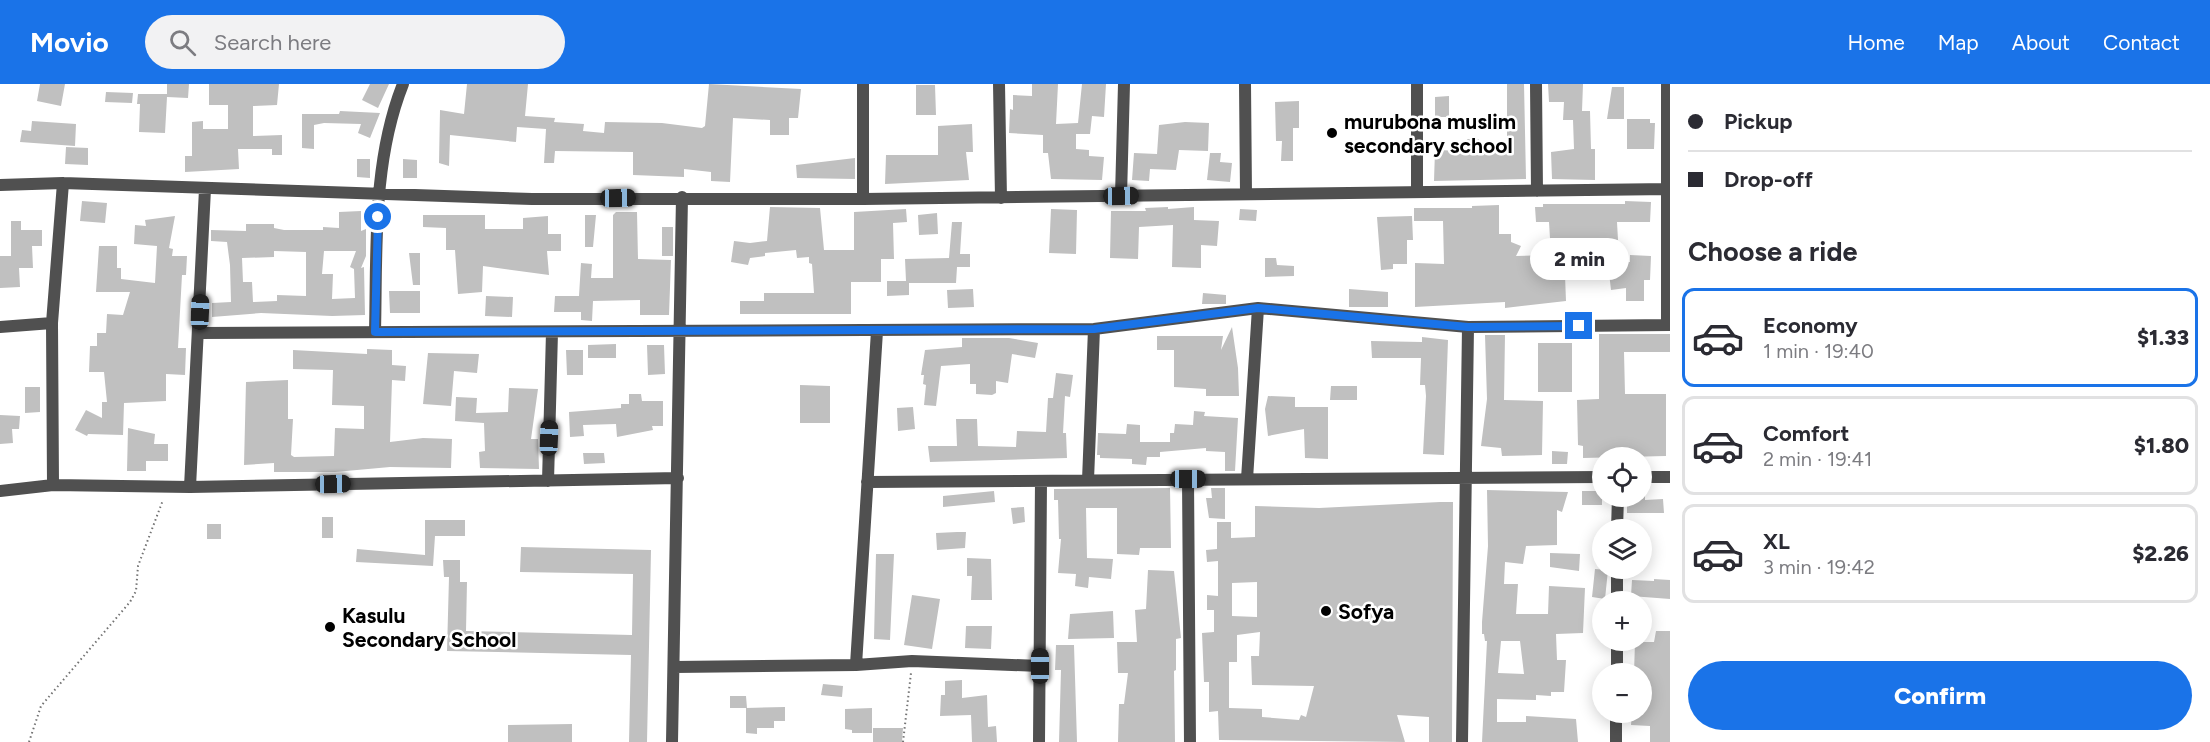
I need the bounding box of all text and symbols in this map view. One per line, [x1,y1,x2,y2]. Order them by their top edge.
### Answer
search box [145,15,565,69]
text: Movio [30,25,109,59]
icon: search [166,26,199,59]
text: Search here [214,29,331,56]
text: Home [1848,30,1905,55]
text: Map [1938,30,1979,55]
text: About [2012,30,2070,55]
text: Contact [2103,30,2180,55]
text: Pickup [1724,108,1793,135]
place label: murubona muslim secondary school [1344,109,1516,158]
marker: murubona muslim secondary school [1325,126,1339,140]
text: Drop-off [1724,166,1813,193]
car [1103,187,1139,205]
car [600,189,636,207]
route start [364,203,391,230]
text: Choose a ride [1688,235,1857,268]
callout: 2 min [1530,239,1628,281]
text: 2 min [1554,247,1605,271]
car [190,294,210,330]
icon: car [1691,311,1745,365]
route end [1565,312,1592,339]
text: Economy [1763,312,1858,339]
text: $1.33 [2137,324,2189,351]
text: 1 min · 19:40 [1763,339,1874,363]
icon: car [1691,419,1745,473]
car [539,420,559,456]
text: Comfort [1763,420,1849,447]
text: $1.80 [2134,432,2189,459]
map controls [1592,447,1652,723]
button: locate [1592,447,1652,507]
text: 2 min · 19:41 [1763,447,1872,471]
car [1170,470,1206,488]
car [315,475,351,493]
button: layers [1592,519,1652,579]
icon: car [1691,527,1745,581]
text: XL [1763,528,1790,555]
text: $2.26 [2132,540,2189,567]
text: 3 min · 19:42 [1763,555,1875,579]
button: + [1592,591,1652,651]
place label: Sofya [1338,599,1394,624]
place label: Kasulu Secondary School [342,603,516,652]
marker: Sofya [1319,604,1333,618]
marker: Kasulu Secondary School [323,620,337,634]
car [1031,648,1049,684]
button: Confirm [1688,661,2192,730]
button: − [1592,663,1652,723]

